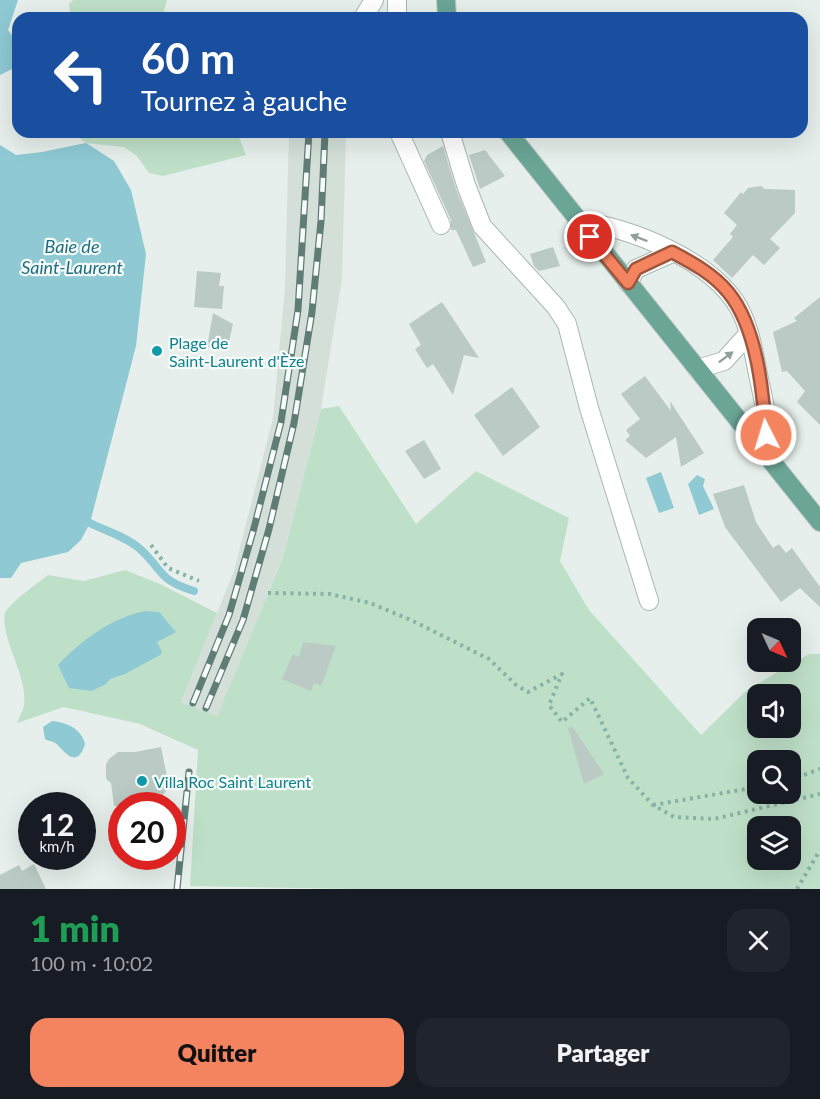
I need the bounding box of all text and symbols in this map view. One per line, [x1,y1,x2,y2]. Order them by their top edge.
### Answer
text: 60 m [141,33,235,83]
icon: left [42,36,120,114]
text: Tournez à gauche [141,84,347,117]
pin [564,211,615,262]
icon: arrive [573,220,606,253]
one-way arrow [630,233,648,242]
water label: Baie de Saint-Laurent [21,235,123,278]
place label: Plage de Saint-Laurent d'Èze [169,333,305,370]
marker: Plage de Saint-Laurent d'Èze [150,344,164,358]
one-way arrow [719,351,734,363]
position arrow [734,403,798,467]
north arrow [747,618,801,672]
map controls [747,618,801,870]
button: sound [747,684,801,738]
button: search [747,750,801,804]
place label: Villa Roc Saint Laurent [154,772,311,791]
marker: Villa Roc Saint Laurent [135,774,149,788]
speed limit sign: 20 [108,792,186,870]
text: 12 [40,806,74,842]
button: layers [747,816,801,870]
text: km/h [39,837,75,855]
text: 1 min [30,906,120,950]
button: close [727,909,790,972]
text: 100 m · 10:02 [30,951,153,975]
button: Quitter [30,1018,404,1087]
button: Partager [416,1018,790,1087]

